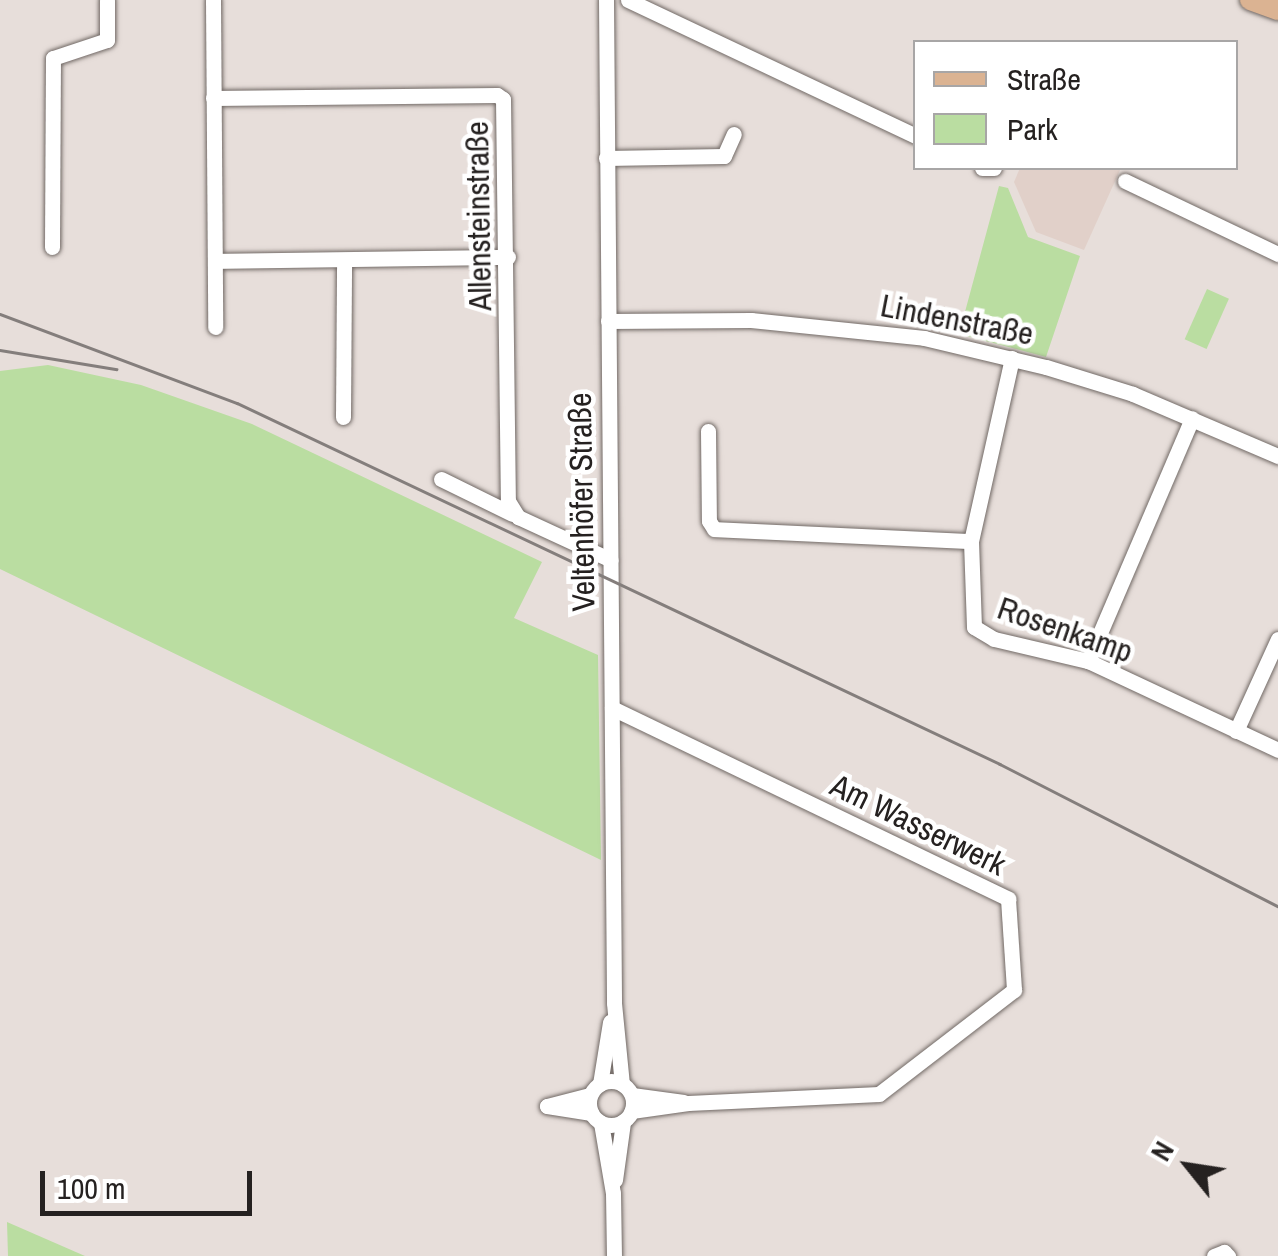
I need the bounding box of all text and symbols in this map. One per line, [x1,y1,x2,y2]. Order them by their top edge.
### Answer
legend [913,40,1238,170]
text: Straße [1007,59,1081,99]
text: Park [1007,109,1058,149]
street label: Allensteinstraße [458,121,500,311]
street label: Lindenstraße [877,286,1037,354]
street label: Veltenhöfer Straße [561,392,603,612]
street label: Rosenkamp [993,589,1137,671]
street label: Am Wasserwerk [824,766,1012,884]
north arrow [1138,1116,1238,1216]
text: N [1141,1134,1183,1168]
scale bar [45,1151,258,1213]
text: 100 m [57,1168,125,1208]

